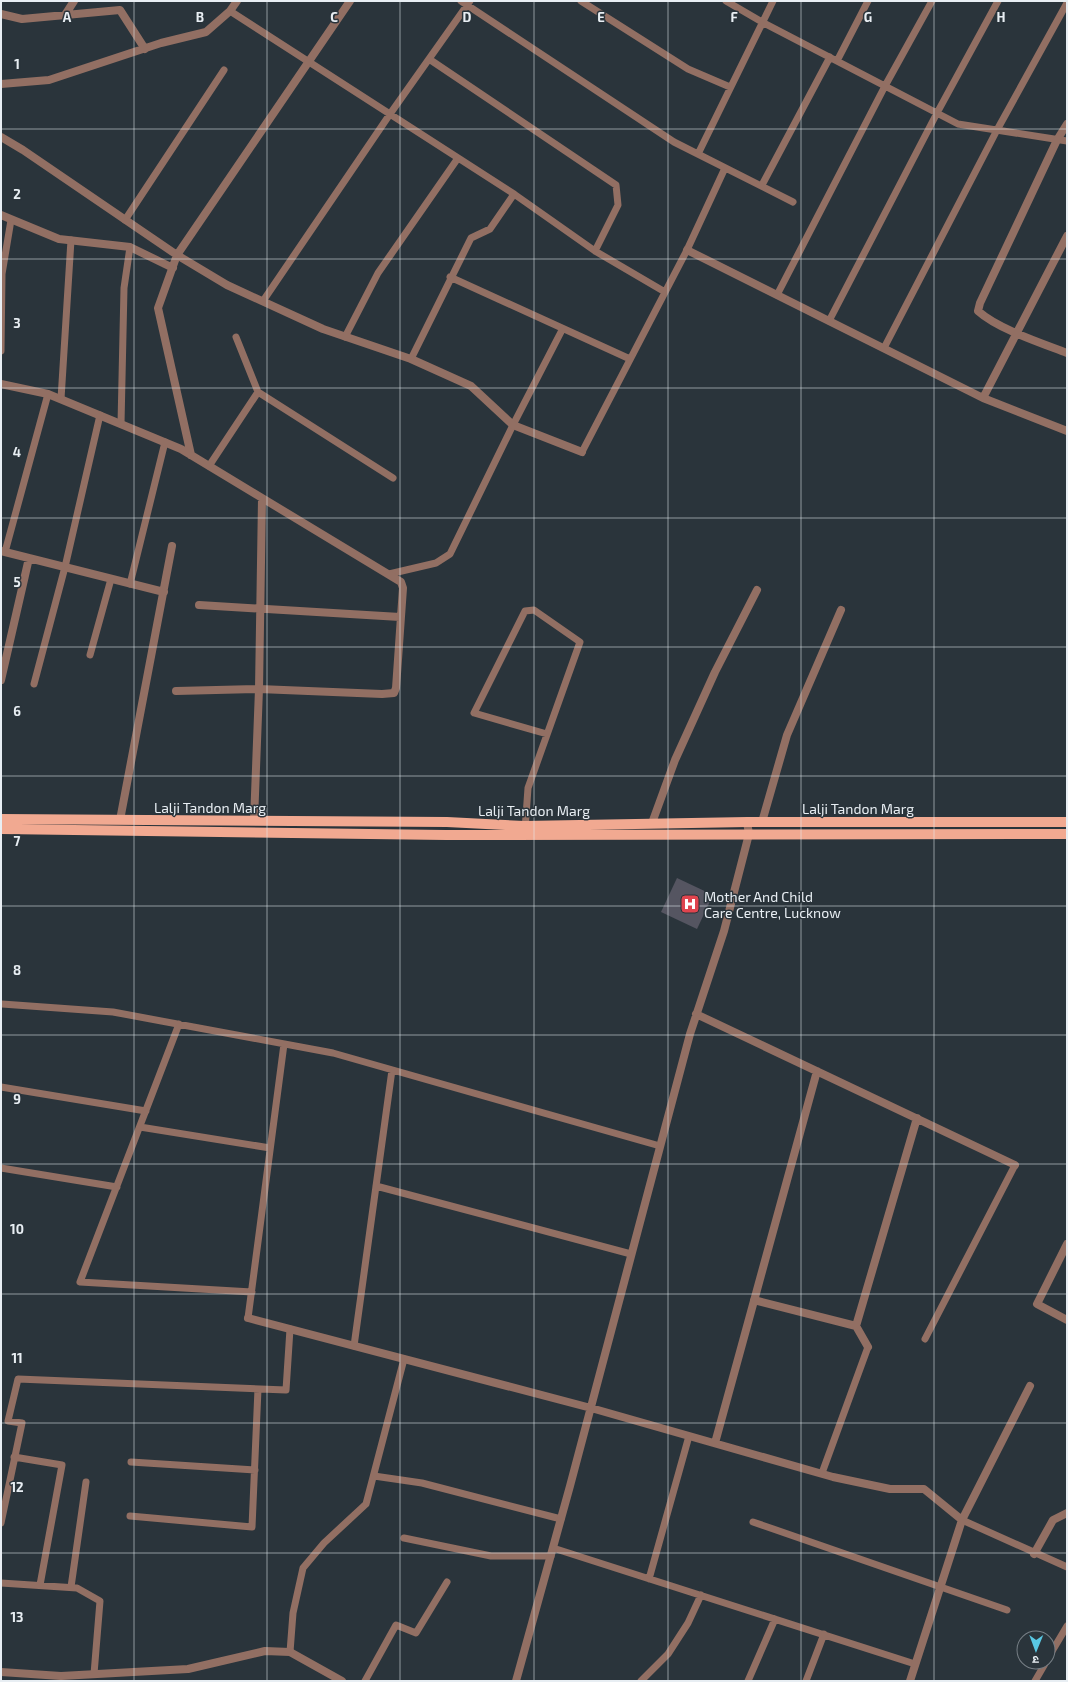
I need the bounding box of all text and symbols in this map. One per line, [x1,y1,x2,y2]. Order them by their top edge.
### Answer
text: A [63,9,72,25]
text: B [196,9,204,25]
text: C [330,9,338,25]
text: D [463,9,472,25]
text: E [597,9,605,25]
text: F [730,9,738,25]
text: G [864,9,872,25]
text: H [997,9,1006,25]
text: 1 [14,56,20,72]
text: 2 [13,186,21,202]
text: 3 [13,315,21,331]
text: 4 [13,444,21,460]
text: 5 [13,574,21,590]
text: 6 [13,703,21,719]
street label: Lalji Tandon Marg [154,799,266,816]
street label: Lalji Tandon Marg [802,800,914,817]
street label: Lalji Tandon Marg [478,802,590,819]
text: 7 [14,833,21,849]
place label: Mother And Child Care Centre, Lucknow [704,888,841,921]
hospital icon: Mother And Child Care Centre, Lucknow [679,893,701,915]
text: 8 [13,962,21,978]
text: 9 [13,1091,21,1107]
text: 10 [10,1221,24,1237]
text: 11 [11,1350,23,1366]
text: 12 [10,1479,24,1495]
text: 13 [11,1609,24,1625]
north arrow [1016,1630,1056,1670]
text: उ [1032,1654,1039,1667]

